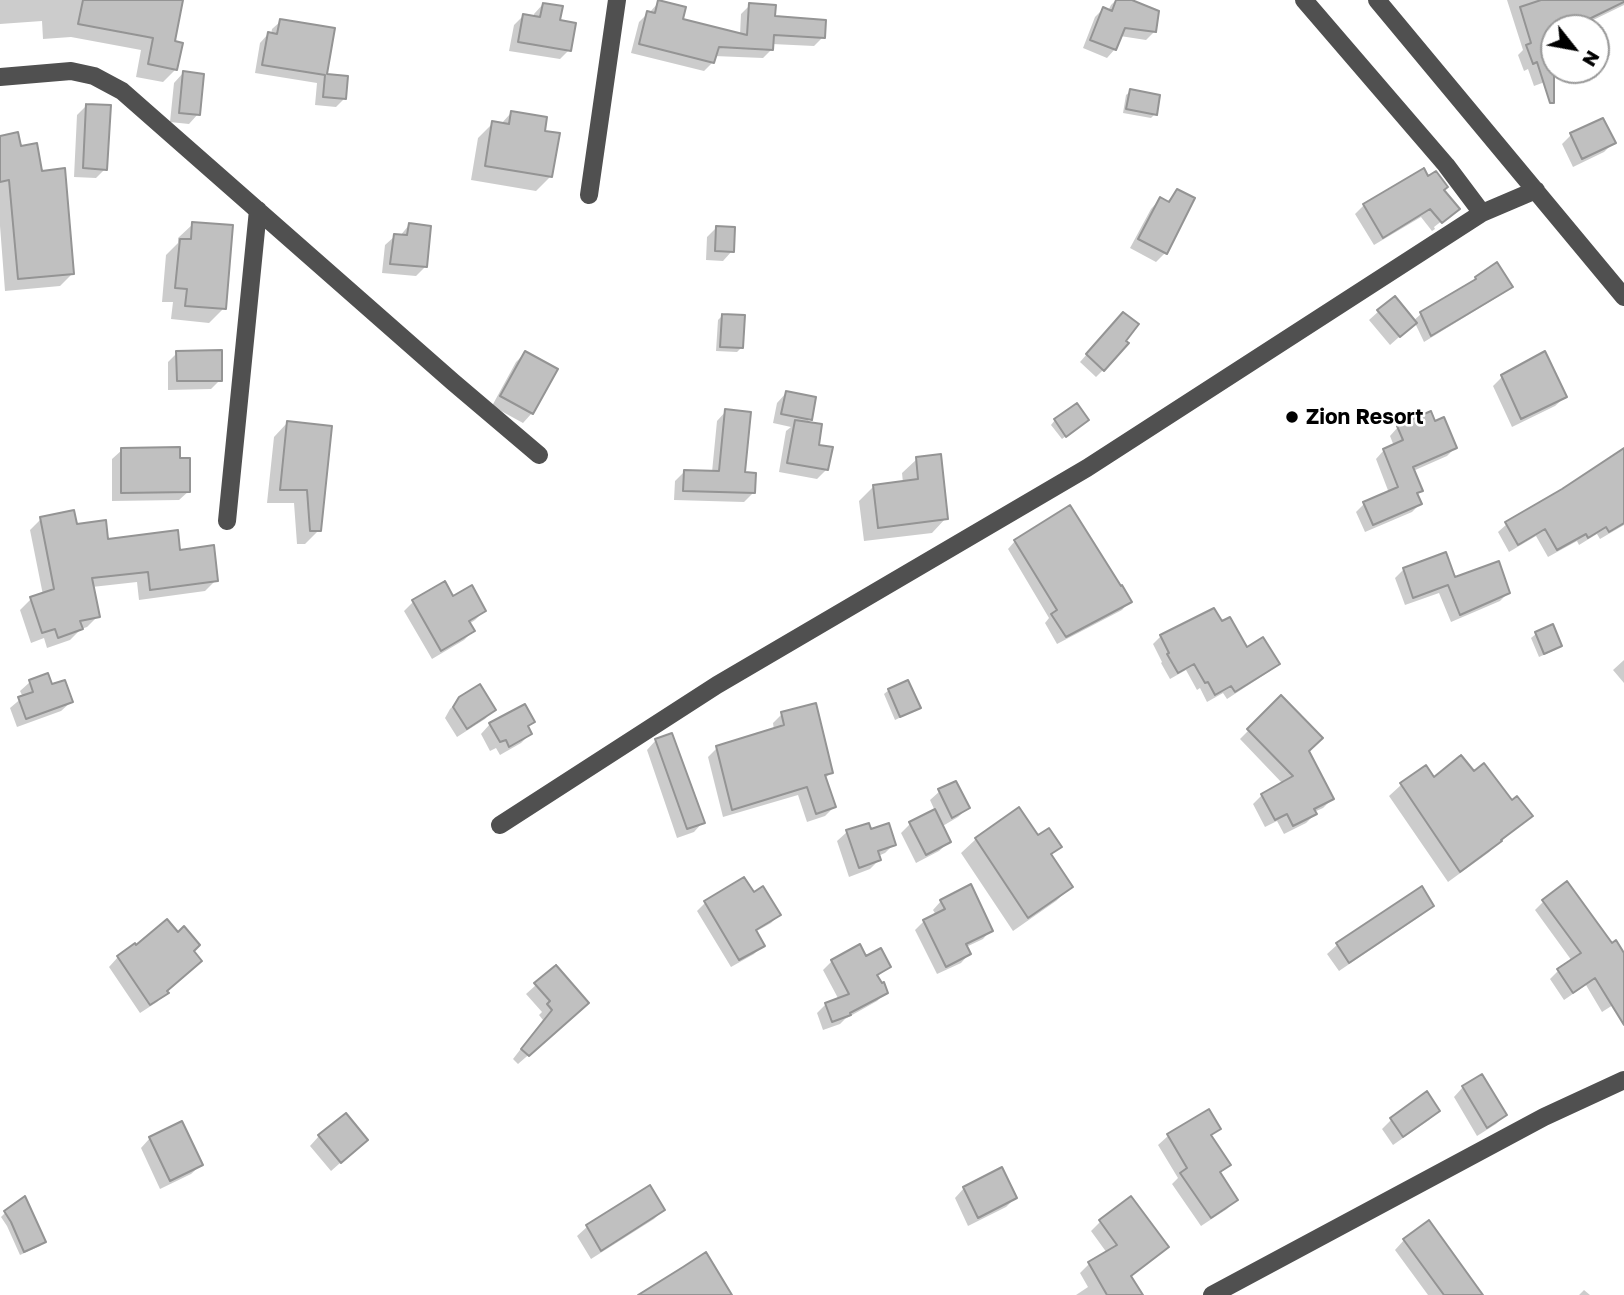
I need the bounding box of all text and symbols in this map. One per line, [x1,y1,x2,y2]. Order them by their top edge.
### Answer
north arrow [1540,14,1610,84]
text: N [1578,47,1605,71]
place label: Zion Resort [1306,404,1424,430]
marker: Zion Resort [1284,409,1300,425]

